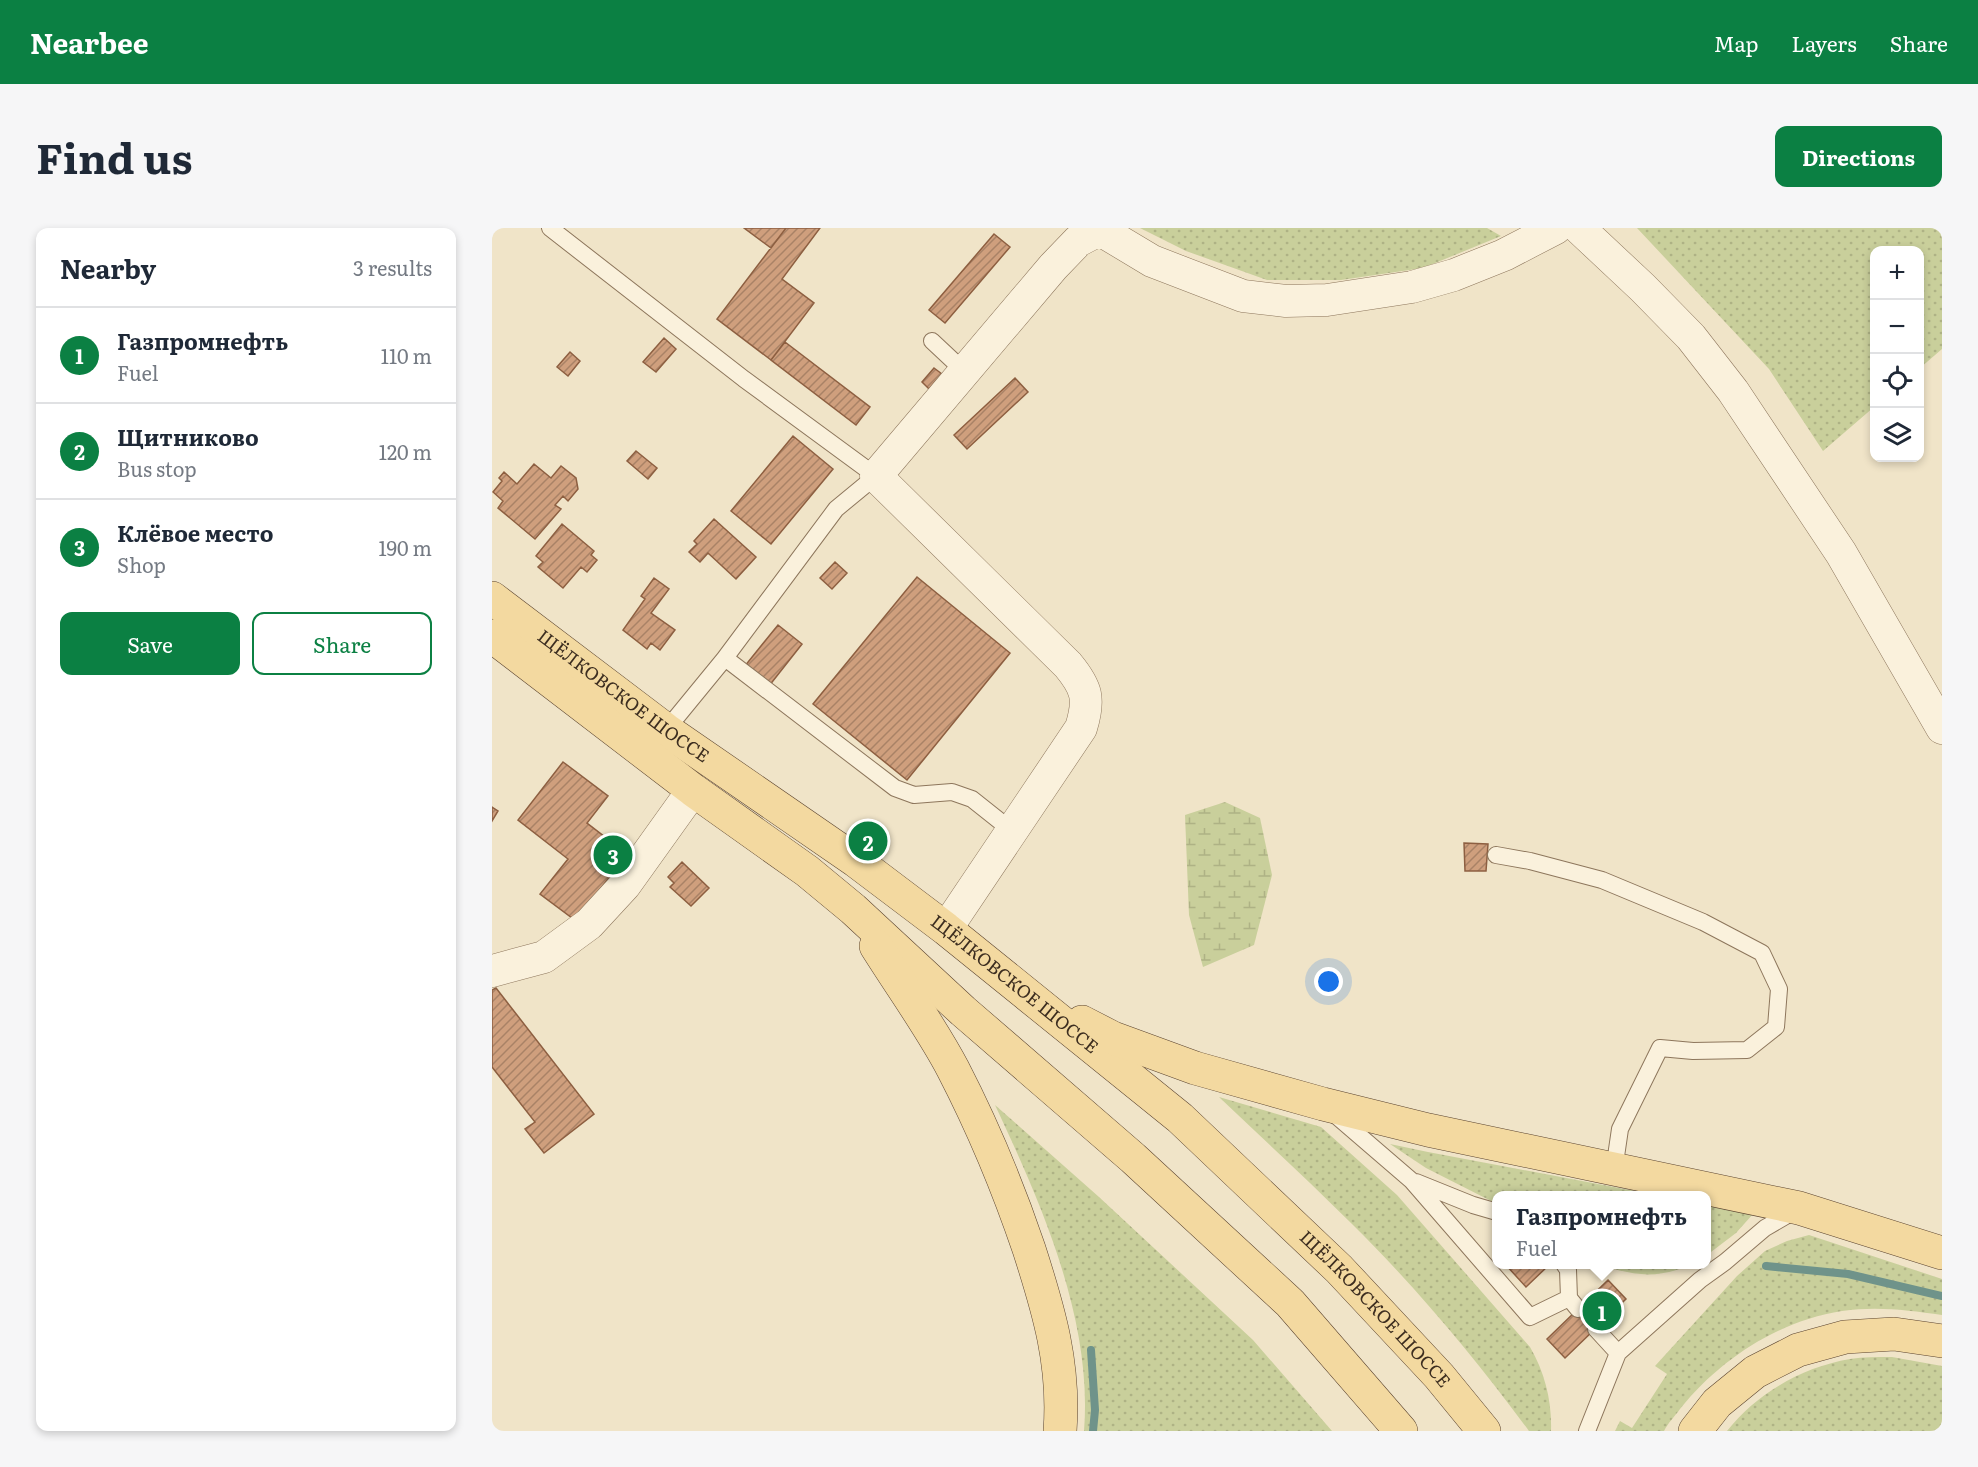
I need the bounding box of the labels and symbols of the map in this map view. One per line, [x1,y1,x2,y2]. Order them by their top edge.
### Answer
street label: ЩЁЛКОВСКОЕ ШОССЕ [532,622,716,768]
pin: 2 [848,818,887,864]
pin: 3 [594,832,632,878]
street label: ЩЁЛКОВСКОЕ ШОССЕ [926,907,1105,1059]
your location [1314,967,1343,996]
street label: ЩЁЛКОВСКОЕ ШОССЕ [1294,1223,1458,1393]
pin: 1 [1582,1288,1622,1334]

